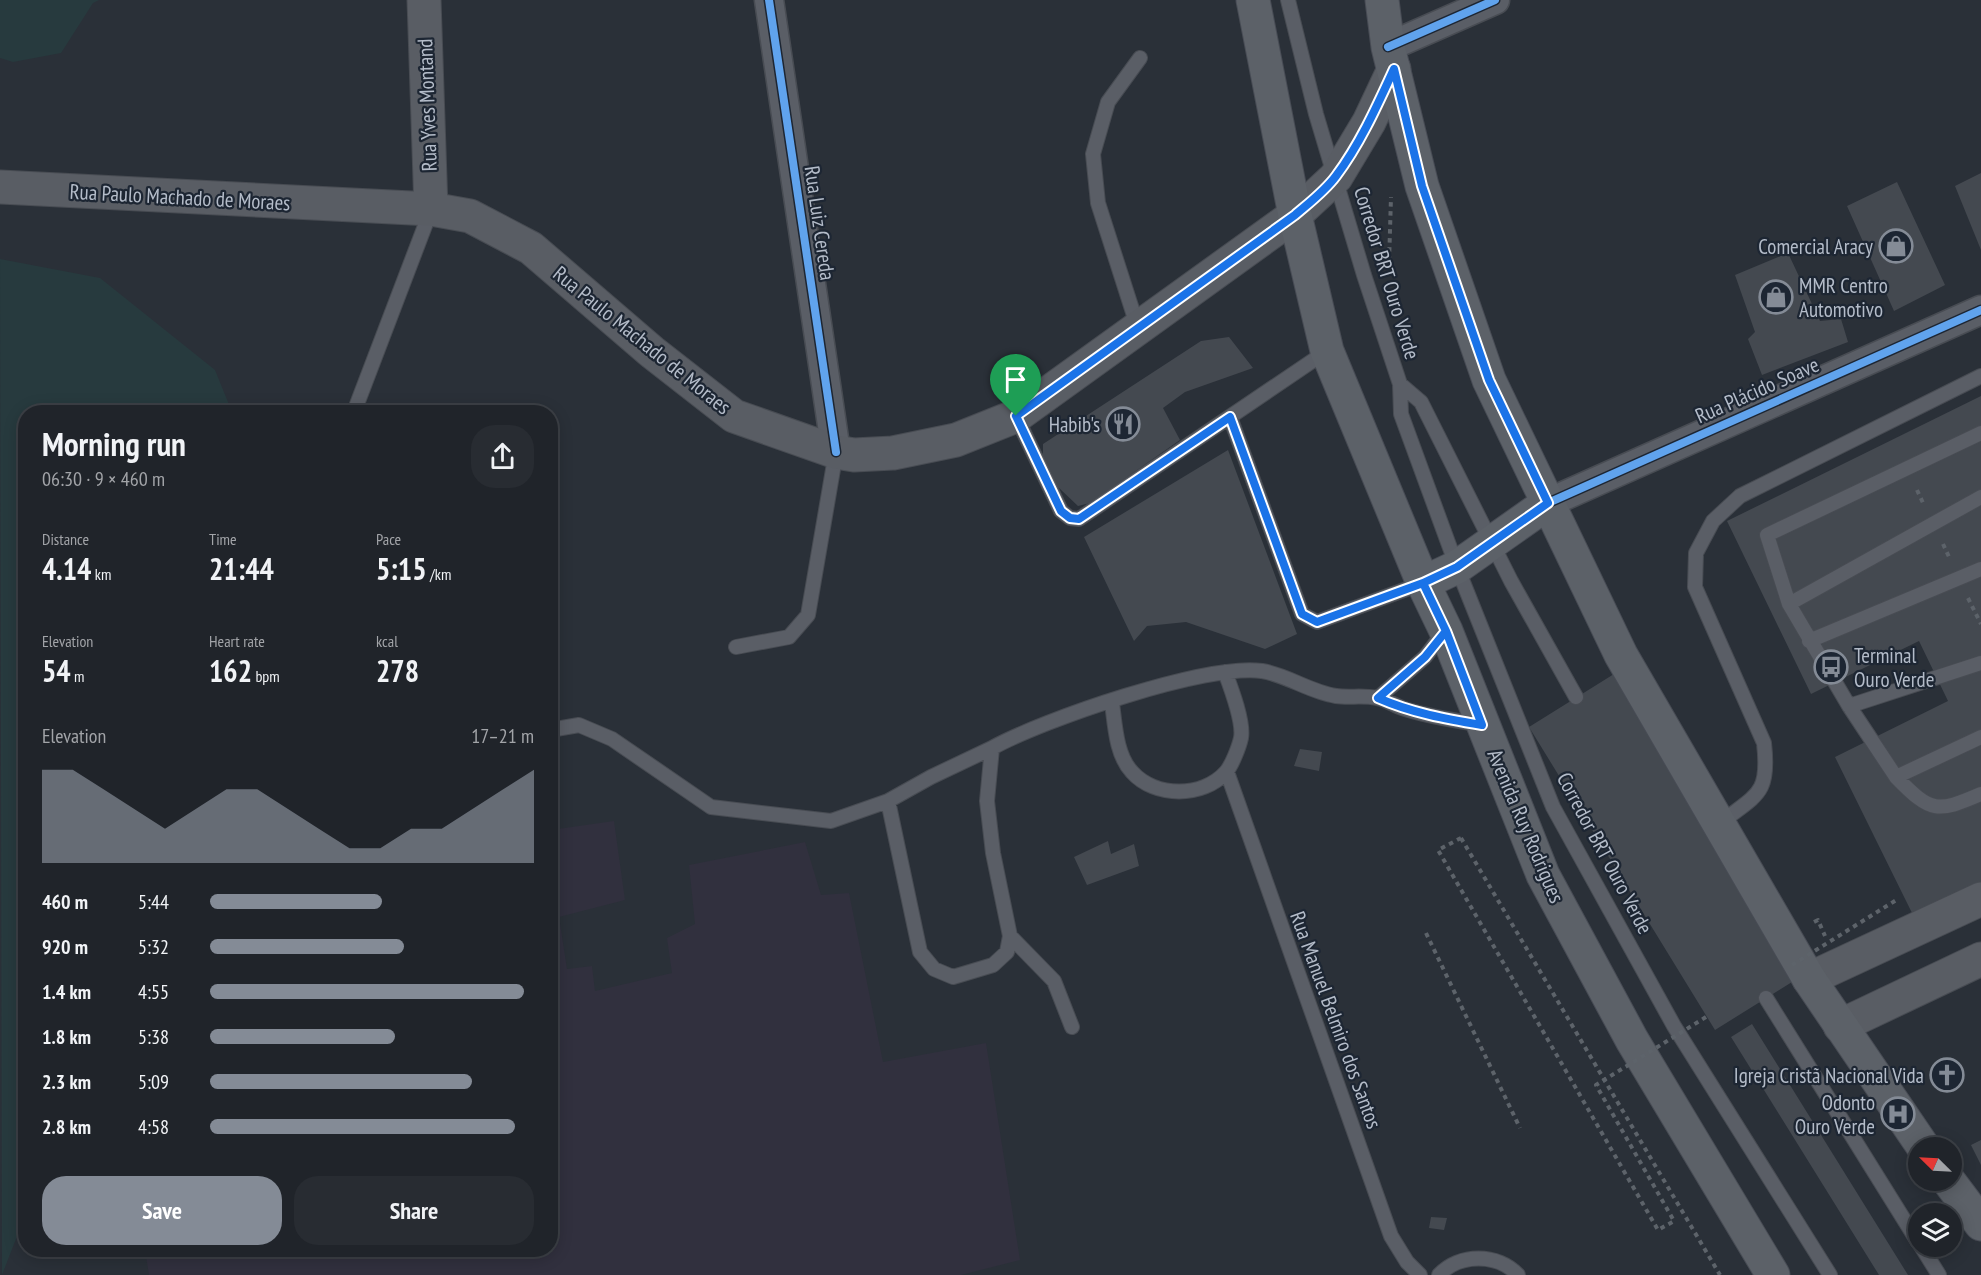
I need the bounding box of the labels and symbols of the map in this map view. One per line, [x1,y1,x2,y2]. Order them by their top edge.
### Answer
street label: Rua Yves Montand [411,38,443,172]
street label: Rua Luiz Cereda [799,164,841,282]
street label: Rua Paulo Machado de Moraes [69,178,291,216]
street label: Corredor BRT Ouro Verde [1348,183,1426,363]
shop icon: Comercial Aracy [1878,228,1914,264]
place label: Comercial Aracy [1758,233,1873,260]
street label: Rua Paulo Machado de Moraes [548,260,736,420]
place label: MMR Centro Automotivo [1799,272,1888,323]
shop icon: MMR Centro Automotivo [1758,279,1794,315]
street label: Rua Plácido Soave [1691,351,1823,429]
pin [990,354,1041,416]
restaurant icon: Habib's [1105,406,1141,442]
place label: Habib's [1049,411,1100,438]
place label: Terminal Ouro Verde [1854,642,1934,693]
bus stop icon: Terminal Ouro Verde [1813,649,1849,685]
street label: Avenida Ruy Rodrigues [1481,745,1571,907]
street label: Corredor BRT Ouro Verde [1551,768,1659,938]
street label: Rua Manuel Belmiro dos Santos [1284,908,1388,1132]
church icon: Igreja Cristã Nacional Vida [1929,1057,1965,1093]
place label: Igreja Cristã Nacional Vida [1734,1062,1924,1089]
place label: Odonto Ouro Verde [1795,1089,1875,1140]
hospital icon: Odonto Ouro Verde [1880,1096,1916,1132]
north arrow [1908,1137,1962,1191]

